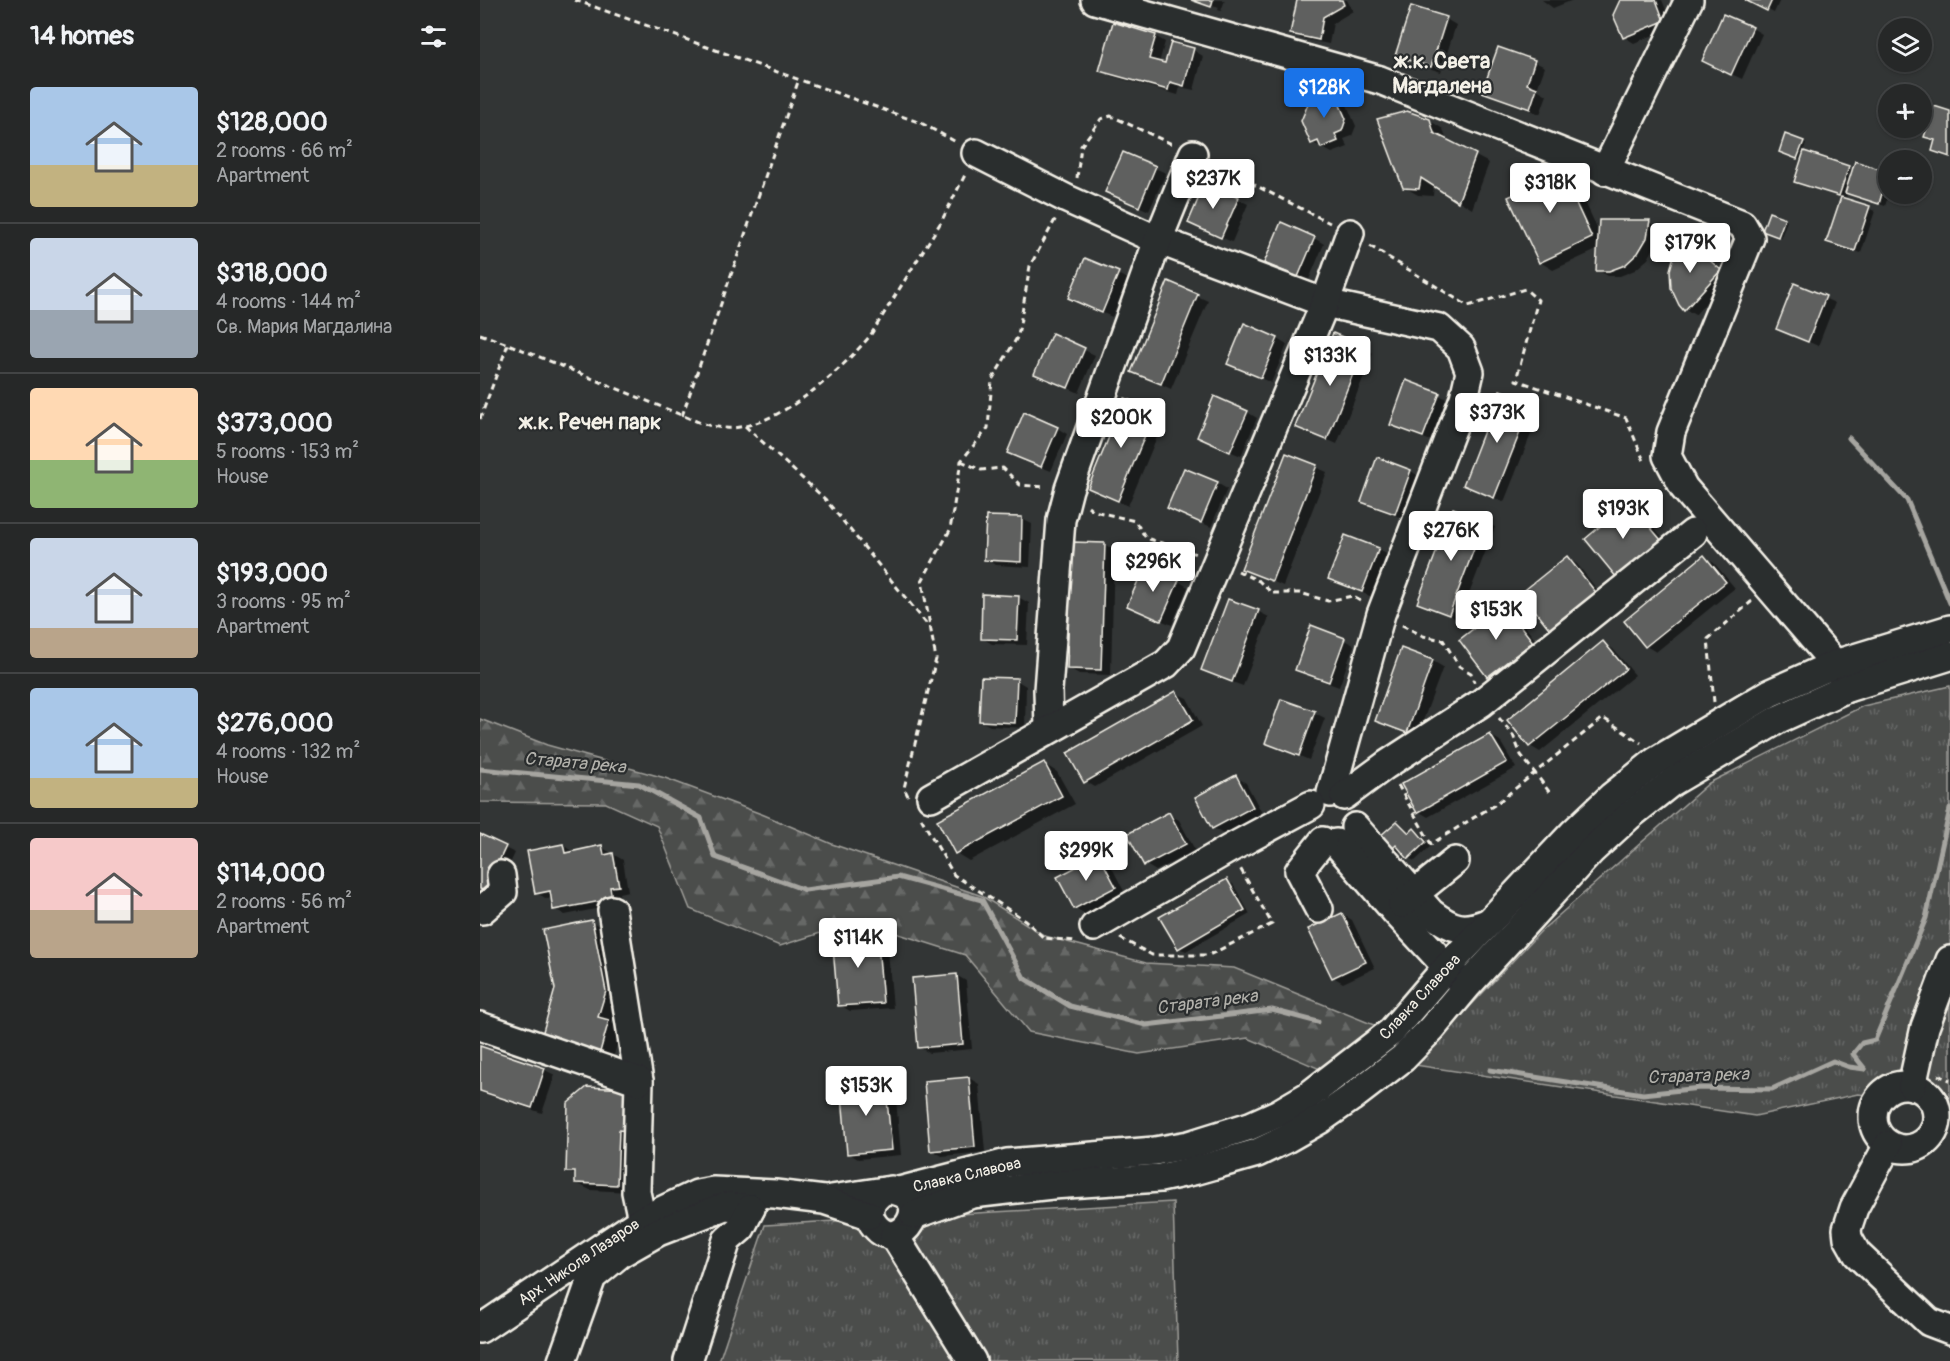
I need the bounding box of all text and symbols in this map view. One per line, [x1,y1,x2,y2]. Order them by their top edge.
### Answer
map controls [1878,18,1932,204]
button: layers [1878,18,1932,72]
text: 14 homes [30,20,134,52]
icon: filters [417,20,450,53]
district label: ж.к. Света Магдалена [1392,47,1492,100]
pin: $128K [1282,68,1366,119]
text: $128K [1298,75,1350,100]
button: + [1878,84,1932,138]
text: $128,000 [216,106,328,138]
icon: home [78,111,150,183]
text: 2 rooms · 66 m² [216,138,353,163]
button: − [1878,150,1932,204]
pin: $237K [1171,159,1255,210]
text: Apartment [216,163,309,188]
pin: $318K [1508,163,1592,214]
text: $237K [1185,166,1241,191]
text: $318K [1524,170,1576,195]
pin: $179K [1648,223,1732,274]
text: $179K [1664,230,1716,255]
text: $318,000 [216,257,328,289]
icon: home [78,262,150,334]
text: 4 rooms · 144 m² [216,289,361,314]
text: Св. Мария Магдалина [216,314,392,339]
pin: $133K [1288,336,1372,387]
text: $133K [1303,343,1357,368]
pin: $373K [1455,393,1539,444]
pin: $200K [1079,398,1163,449]
text: $373K [1469,400,1525,425]
text: $200K [1090,405,1152,430]
text: $373,000 [216,407,333,439]
district label: ж.к. Речен парк [518,408,661,436]
icon: home [78,412,150,484]
text: 5 rooms · 153 m² [216,439,359,464]
text: House [216,464,268,489]
pin: $193K [1581,489,1665,540]
text: $193K [1597,496,1649,521]
pin: $276K [1409,511,1493,562]
text: $276K [1423,518,1479,543]
pin: $296K [1111,542,1195,593]
text: $296K [1125,549,1181,574]
text: $193,000 [216,557,328,589]
icon: home [78,562,150,634]
text: 3 rooms · 95 m² [216,589,351,614]
pin: $153K [1454,590,1538,641]
text: $153K [1470,597,1522,622]
text: Apartment [216,614,309,639]
text: $276,000 [216,707,333,739]
icon: home [78,712,150,784]
text: 4 rooms · 132 m² [216,739,360,764]
water label: Старата река [523,747,628,779]
text: House [216,764,268,789]
pin: $299K [1044,831,1128,882]
text: $299K [1059,838,1113,863]
text: $114,000 [216,857,325,889]
icon: home [78,862,150,934]
text: 2 rooms · 56 m² [216,889,352,914]
text: Apartment [216,914,309,939]
pin: $114K [816,918,900,969]
text: $114K [833,925,883,950]
street label: Славка Славова [1375,950,1465,1044]
water label: Старата река [1155,984,1260,1020]
water label: Старата река [1647,1063,1751,1089]
pin: $153K [824,1066,908,1117]
text: $153K [840,1073,892,1098]
street label: Славка Славова [911,1153,1023,1197]
street label: Арх. Никола Лазаров [514,1214,644,1310]

